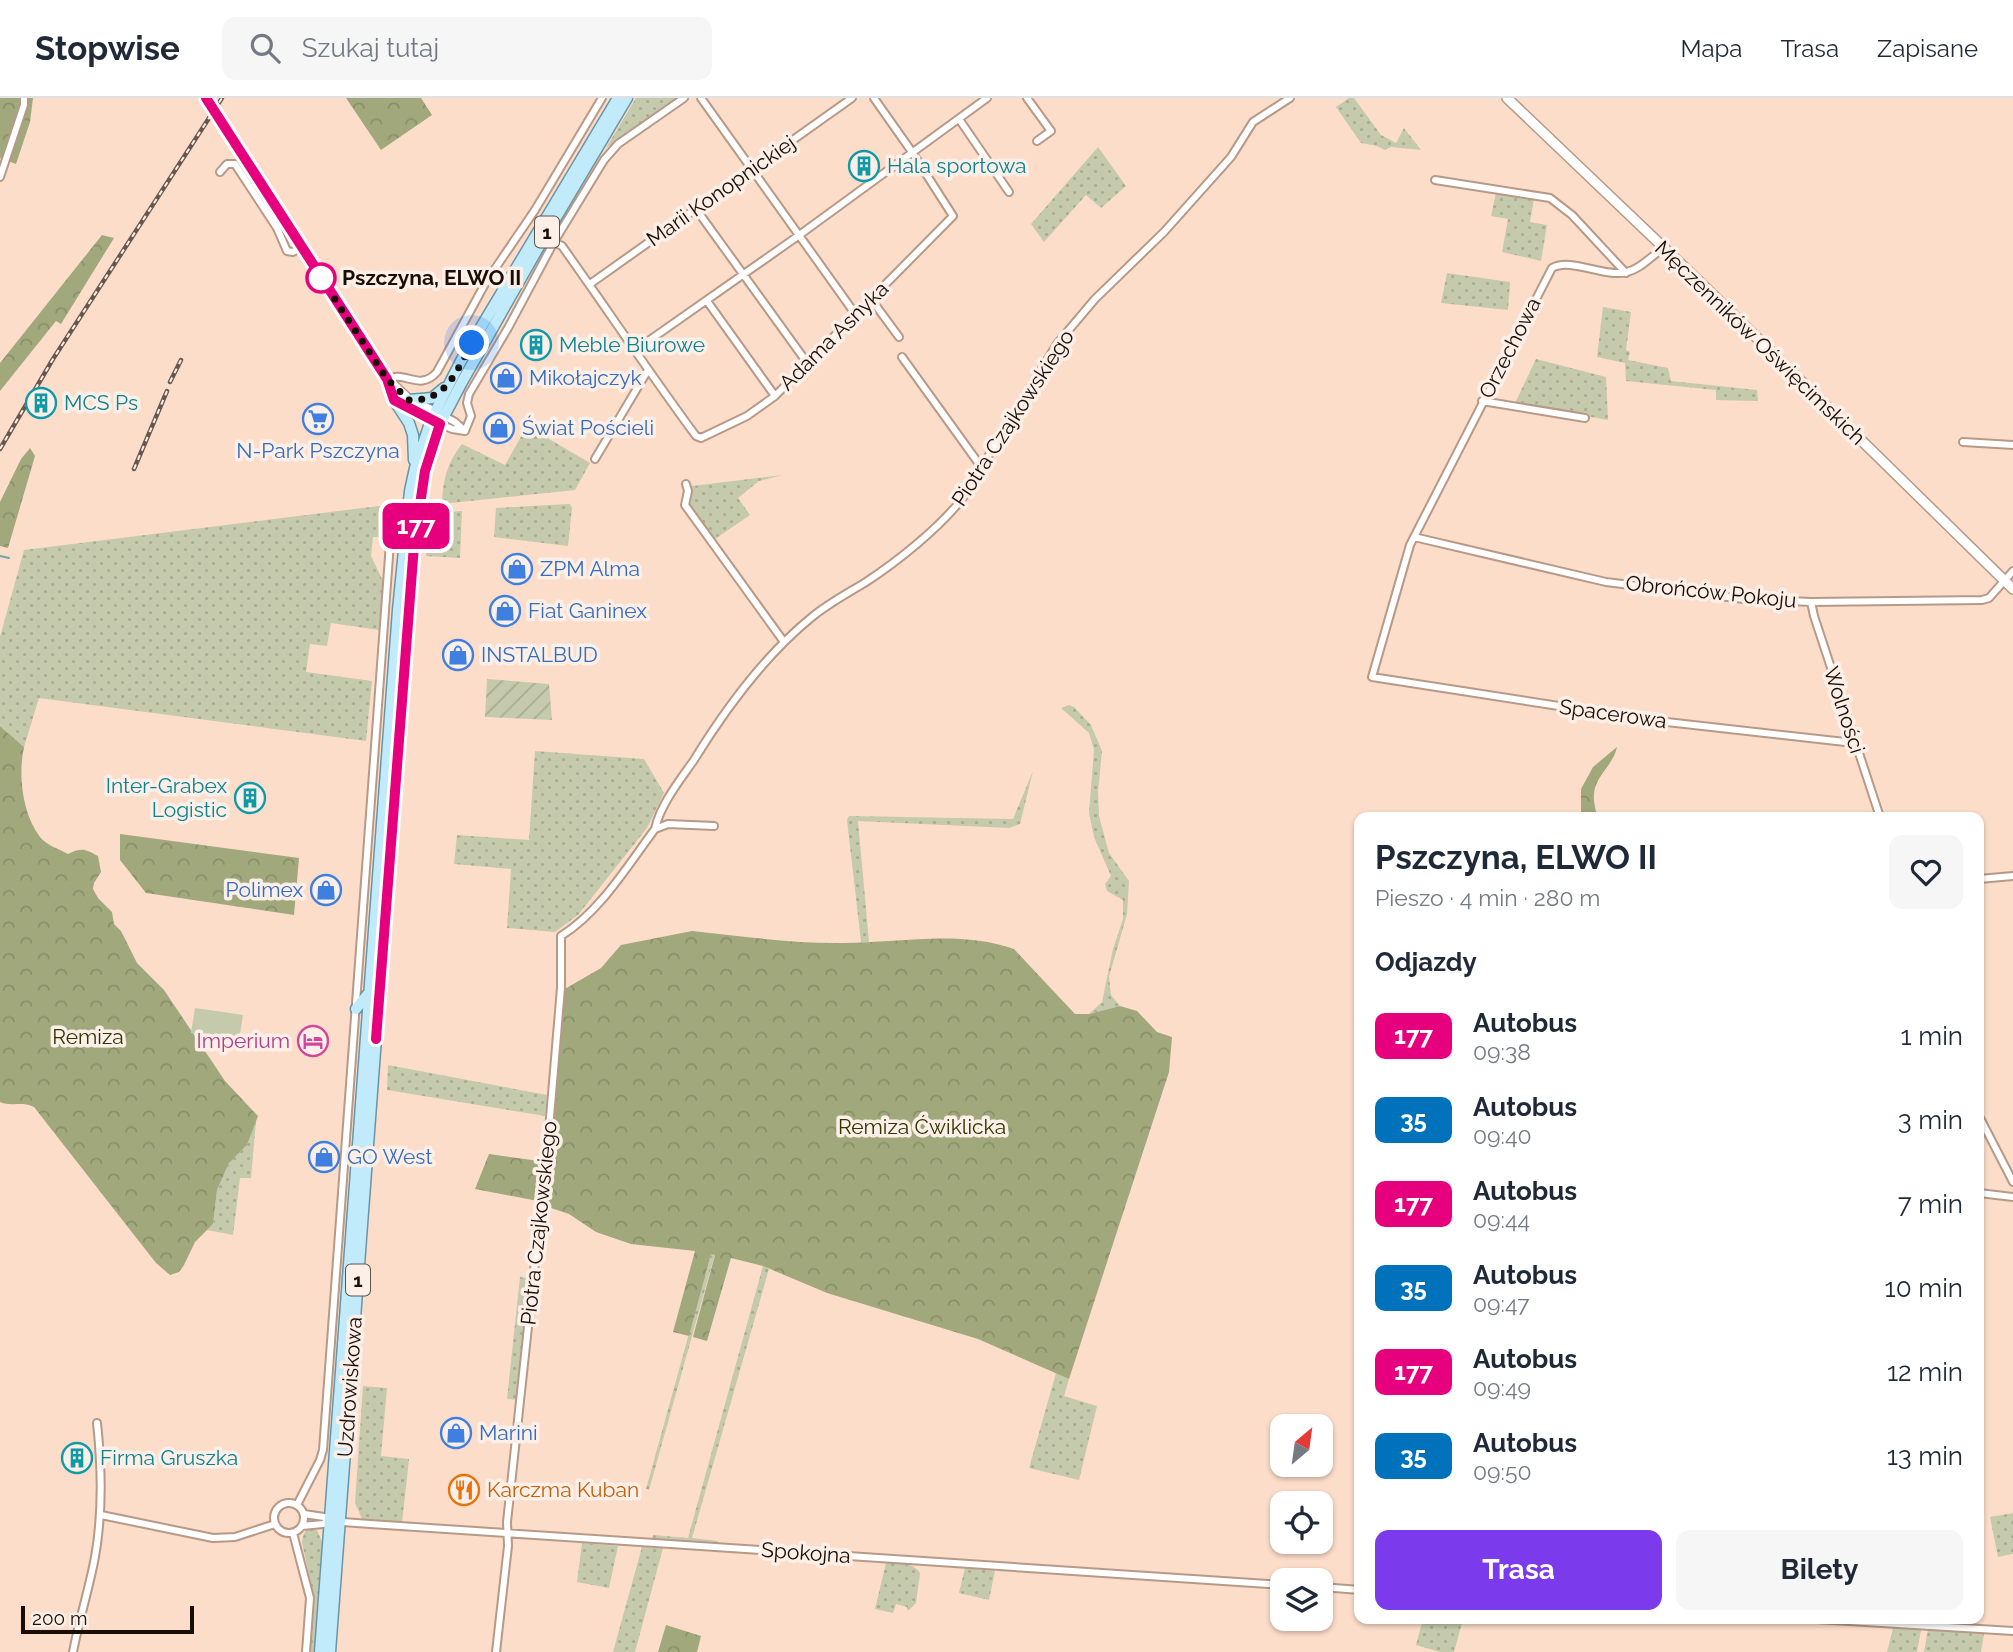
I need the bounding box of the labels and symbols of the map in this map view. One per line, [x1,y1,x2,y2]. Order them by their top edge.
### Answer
street label: Marii Konopnickiej [642,130,800,251]
building icon: Hala sportowa [847,149,881,183]
place label: Hala sportowa [887,153,1027,178]
road number: 1 [535,216,559,248]
street label: Męczenników Oświęcimskich [1650,235,1871,450]
marker: Pszczyna, ELWO II [306,263,336,293]
place label: Pszczyna, ELWO II [342,265,521,290]
street label: Adama Asnyka [774,276,893,395]
street label: Orzechowa [1474,293,1546,402]
your location [454,325,489,360]
street label: Piotra Czajkowskiego [946,325,1079,511]
building icon: Meble Biurowe [519,328,553,362]
place label: Meble Biurowe [559,332,705,357]
shop icon: Mikołajczyk [489,361,523,395]
place label: Mikołajczyk [529,365,642,390]
building icon: MCS Ps [24,386,58,420]
place label: MCS Ps [64,390,138,415]
supermarket icon: N-Park Pszczyna [301,402,335,436]
shop icon: Świat Pościeli [482,411,516,445]
place label: Świat Pościeli [522,415,654,440]
place label: N-Park Pszczyna [236,438,400,463]
line badge: 177 [376,503,456,549]
shop icon: ZPM Alma [500,552,534,586]
place label: ZPM Alma [540,556,640,581]
street label: Obrońców Pokoju [1624,570,1798,613]
shop icon: Fiat Ganinex [488,594,522,628]
place label: Fiat Ganinex [528,598,647,623]
shop icon: INSTALBUD [441,638,475,672]
place label: INSTALBUD [481,642,598,667]
street label: Wolności [1819,663,1870,756]
street label: Spacerowa [1558,694,1668,733]
place label: Inter-Grabex Logistic [106,773,227,822]
building icon: Inter-Grabex Logistic [233,781,267,815]
shop icon: Polimex [309,873,343,907]
place label: Polimex [226,877,303,902]
park label: Remiza [52,1024,124,1049]
hotel icon: Imperium [296,1024,330,1058]
place label: Imperium [196,1028,290,1053]
park label: Remiza Ćwiklicka [838,1114,1006,1139]
street label: Piotra Czajkowskiego [515,1120,562,1326]
shop icon: GO West [307,1140,341,1174]
place label: GO West [347,1144,433,1169]
road number: 1 [346,1264,370,1296]
street label: Uzdrowiskowa [332,1316,367,1458]
north arrow [1270,1414,1334,1477]
shop icon: Marini [439,1416,473,1450]
place label: Marini [479,1420,538,1445]
building icon: Firma Gruszka [60,1441,94,1475]
place label: Firma Gruszka [100,1445,238,1470]
restaurant icon: Karczma Kuban [447,1473,481,1507]
place label: Karczma Kuban [487,1477,639,1502]
street label: Spokojna [760,1537,852,1568]
scale bar [21,1603,194,1635]

